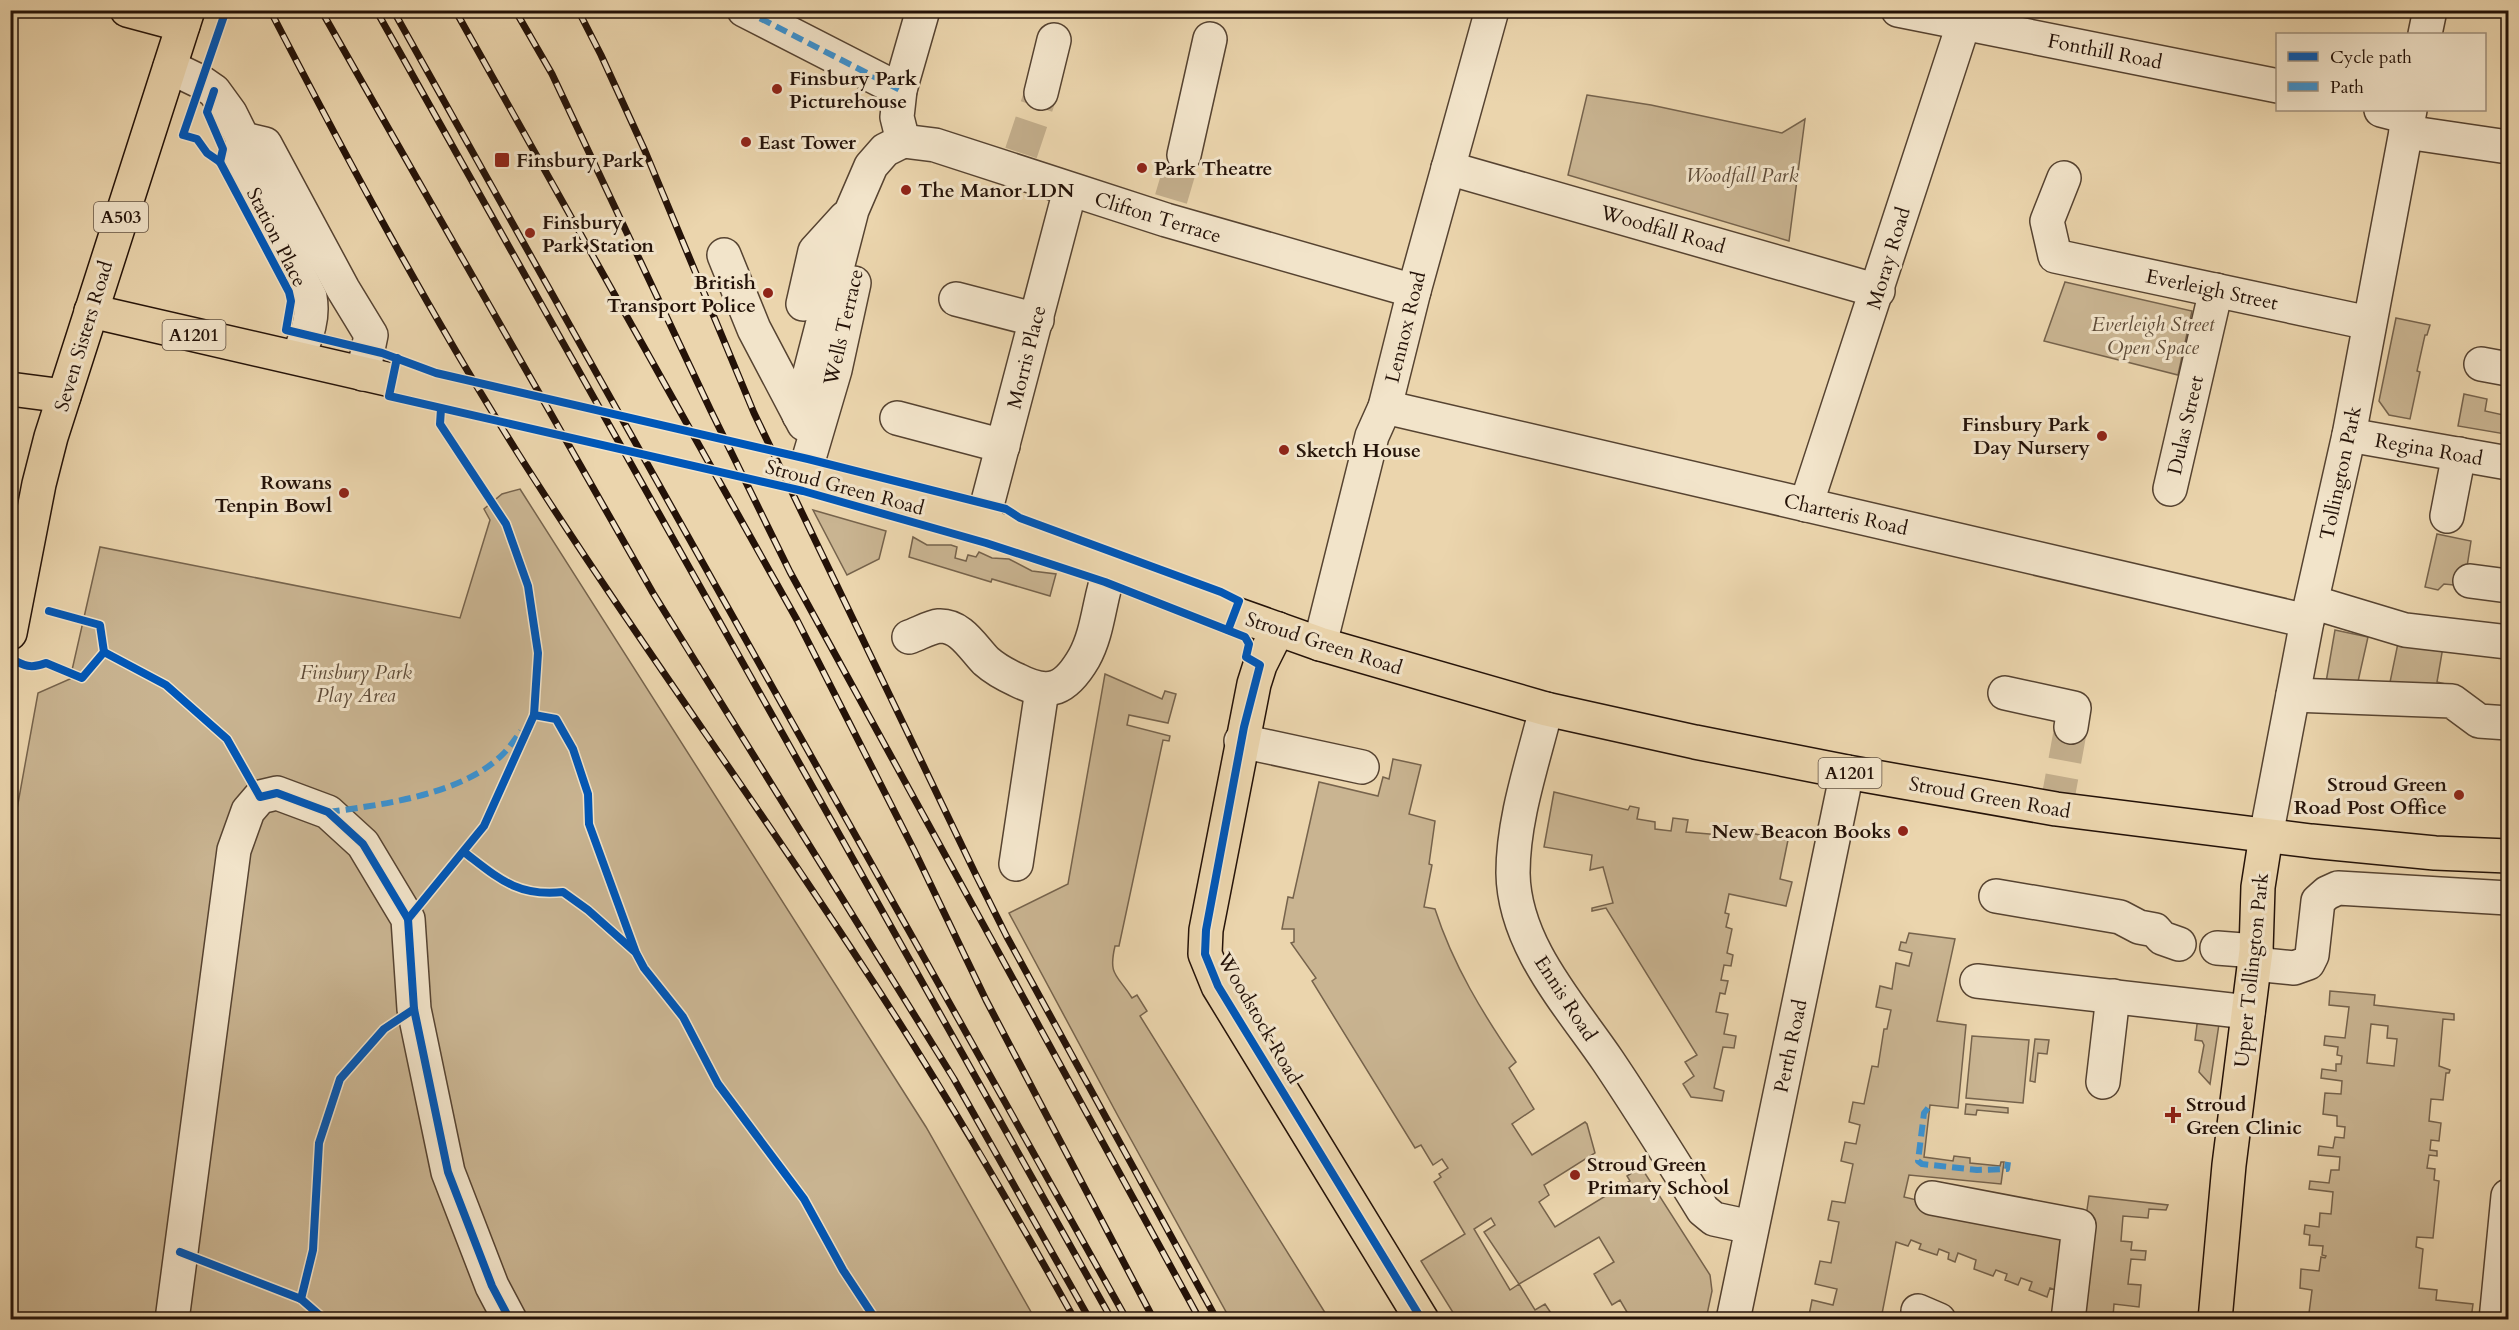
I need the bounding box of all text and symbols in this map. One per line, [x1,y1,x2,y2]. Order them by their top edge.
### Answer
street label: Fonthill Road [2045,27,2165,76]
legend [2276,33,2486,111]
text: Cycle path [2330,45,2412,70]
place label: Finsbury Park Picturehouse [789,65,918,115]
text: Path [2330,75,2364,100]
marker: Finsbury Park Picturehouse [770,82,784,96]
place label: East Tower [758,129,857,156]
marker: East Tower [739,135,753,149]
place label: Finsbury Park [516,147,645,174]
marker: Finsbury Park [493,151,511,169]
place label: Park Theatre [1154,155,1272,182]
marker: Park Theatre [1135,161,1149,175]
park label: Woodfall Park [1686,162,1798,189]
place label: The Manor LDN [918,177,1075,204]
street label: Station Place [240,183,313,292]
marker: The Manor LDN [899,183,913,197]
street label: Clifton Terrace [1091,185,1225,250]
street label: Woodfall Road [1596,199,1729,260]
road number: A503 [94,202,148,232]
street label: Moray Road [1860,203,1917,313]
place label: Finsbury Park Station [542,209,654,259]
marker: Finsbury Park Station [523,226,537,240]
street label: Seven Sisters Road [48,257,119,415]
street label: Everleigh Street [2143,262,2281,317]
street label: Wells Terrace [817,266,870,389]
street label: Lennox Road [1379,268,1432,386]
place label: British Transport Police [607,269,757,319]
marker: British Transport Police [761,286,775,300]
street label: Morris Place [1001,303,1052,412]
park label: Everleigh Street Open Space [2092,311,2216,361]
road number: A1201 [162,320,226,350]
street label: Dulas Street [2161,372,2210,477]
street label: Tollington Park [2313,403,2368,543]
place label: Finsbury Park Day Nursery [1962,411,2091,461]
street label: Regina Road [2373,427,2485,472]
marker: Finsbury Park Day Nursery [2095,429,2109,443]
place label: Sketch House [1296,437,1421,464]
marker: Sketch House [1277,443,1291,457]
street label: Stroud Green Road [762,453,928,522]
place label: Rowans Tenpin Bowl [214,469,332,519]
marker: Rowans Tenpin Bowl [337,486,351,500]
street label: Charteris Road [1781,487,1911,542]
street label: Stroud Green Road [1242,605,1406,682]
park label: Finsbury Park Play Area [300,659,412,709]
road number: A1201 [1818,758,1882,788]
street label: Stroud Green Road [1907,770,2073,825]
place label: Stroud Green Road Post Office [2294,771,2447,821]
marker: Stroud Green Road Post Office [2452,788,2466,802]
place label: New Beacon Books [1711,818,1891,845]
marker: New Beacon Books [1896,824,1910,838]
street label: Upper Tollington Park [2228,871,2275,1069]
street label: Woodstock Road [1211,947,1308,1089]
street label: Ennis Road [1528,950,1603,1046]
street label: Perth Road [1767,997,1814,1095]
place label: Stroud Green Clinic [2186,1091,2302,1141]
marker: Stroud Green Clinic [2164,1106,2182,1124]
place label: Stroud Green Primary School [1587,1151,1729,1201]
marker: Stroud Green Primary School [1568,1168,1582,1182]

